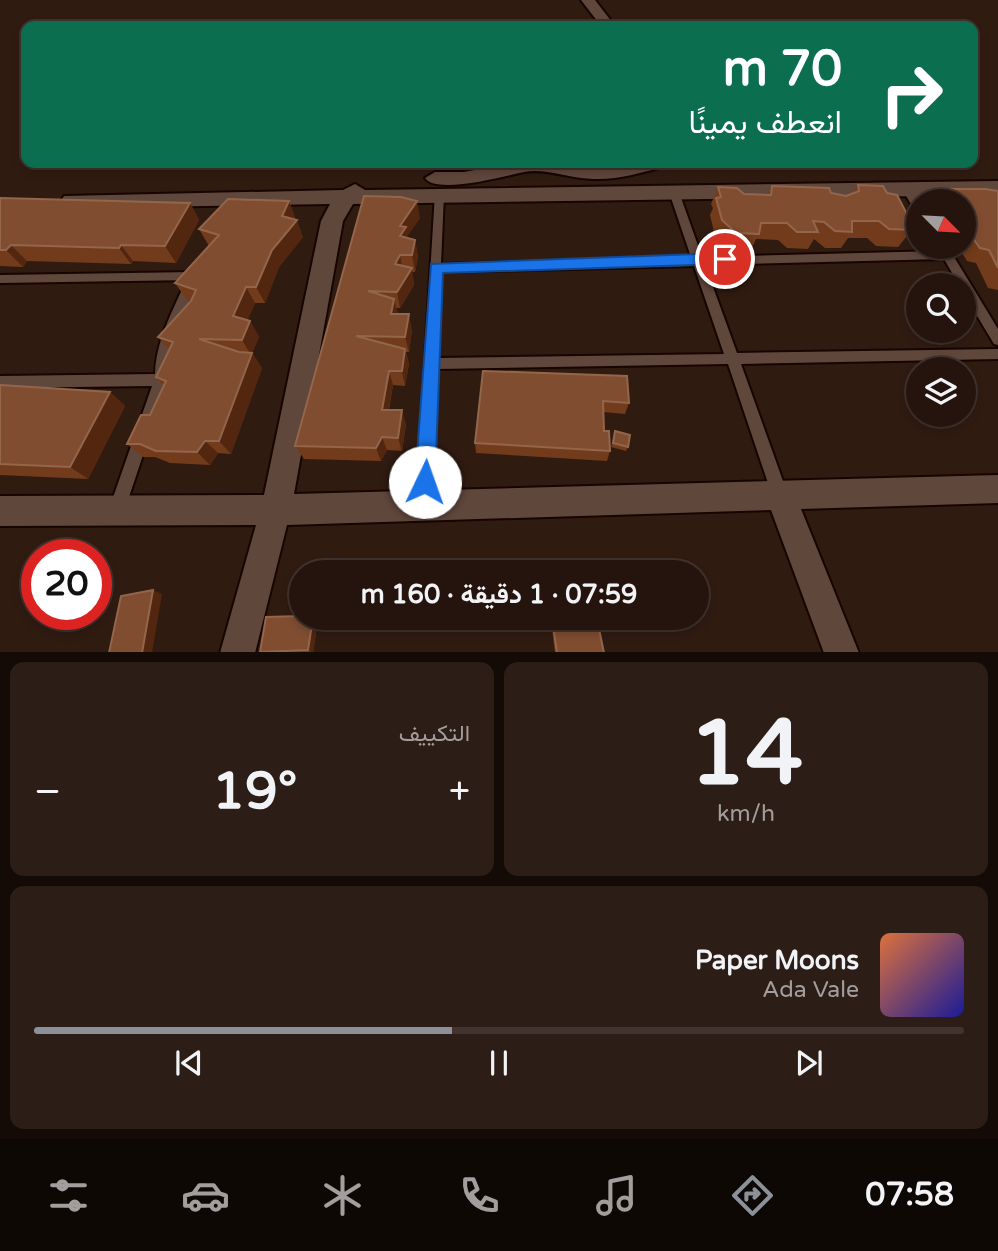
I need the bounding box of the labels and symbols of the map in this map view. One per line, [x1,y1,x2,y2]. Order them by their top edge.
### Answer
north arrow [906,189,976,259]
pin [695,229,755,289]
position arrow [388,445,462,519]
speed limit sign: 20 [21,539,112,630]

